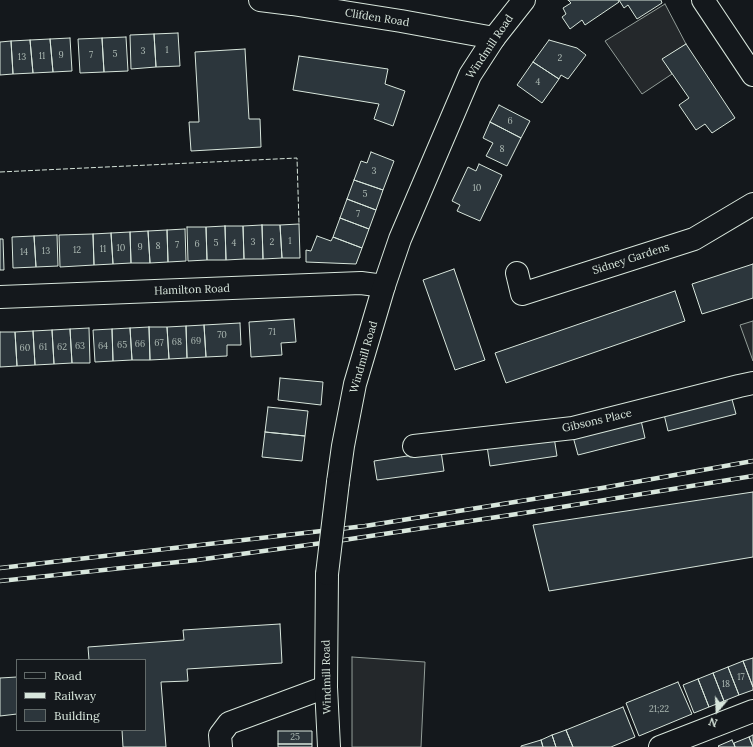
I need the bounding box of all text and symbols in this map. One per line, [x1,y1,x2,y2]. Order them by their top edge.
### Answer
street label: Clifden Road [344,6,410,30]
street label: Windmill Road [464,12,516,82]
house number: 1 [165,45,169,55]
house number: 3 [140,46,146,56]
house number: 5 [113,49,117,59]
house number: 9 [58,50,64,60]
house number: 7 [89,50,93,60]
house number: 11 [39,51,45,61]
house number: 13 [18,52,26,62]
house number: 2 [558,53,562,63]
house number: 4 [536,77,540,87]
house number: 6 [507,116,513,126]
house number: 8 [499,144,505,154]
house number: 3 [371,166,377,176]
house number: 10 [473,183,481,193]
house number: 5 [363,189,367,199]
house number: 7 [356,209,360,219]
house number: 1 [288,236,292,246]
house number: 3 [250,237,256,247]
house number: 2 [270,237,274,247]
house number: 5 [214,238,218,248]
house number: 4 [232,238,236,248]
house number: 6 [194,239,200,249]
house number: 7 [175,240,179,250]
street label: Sidney Gardens [591,240,671,278]
house number: 8 [155,241,161,251]
house number: 9 [137,242,143,252]
house number: 10 [117,243,125,253]
house number: 11 [100,244,106,254]
house number: 12 [73,245,81,255]
house number: 13 [42,246,50,256]
house number: 14 [20,247,28,257]
street label: Hamilton Road [154,282,230,298]
street label: Windmill Road [347,319,381,395]
house number: 71 [268,327,276,337]
house number: 70 [217,330,227,340]
house number: 69 [191,336,201,346]
house number: 68 [172,337,182,347]
house number: 67 [154,338,164,348]
house number: 66 [135,339,145,349]
house number: 65 [117,340,127,350]
house number: 63 [75,341,85,351]
house number: 64 [98,341,108,351]
house number: 61 [39,342,47,352]
house number: 62 [57,342,67,352]
house number: 60 [20,343,30,353]
street label: Gibsons Place [561,407,633,435]
street label: Windmill Road [320,640,334,714]
legend [16,659,146,731]
text: Road [54,668,82,683]
house number: 17 [737,672,745,682]
house number: 18 [722,679,730,689]
text: Railway [54,688,96,703]
north arrow [697,691,737,731]
house number: 21;22 [649,704,669,714]
text: Building [54,708,100,723]
text: N [707,714,719,730]
house number: 25 [290,732,300,742]

